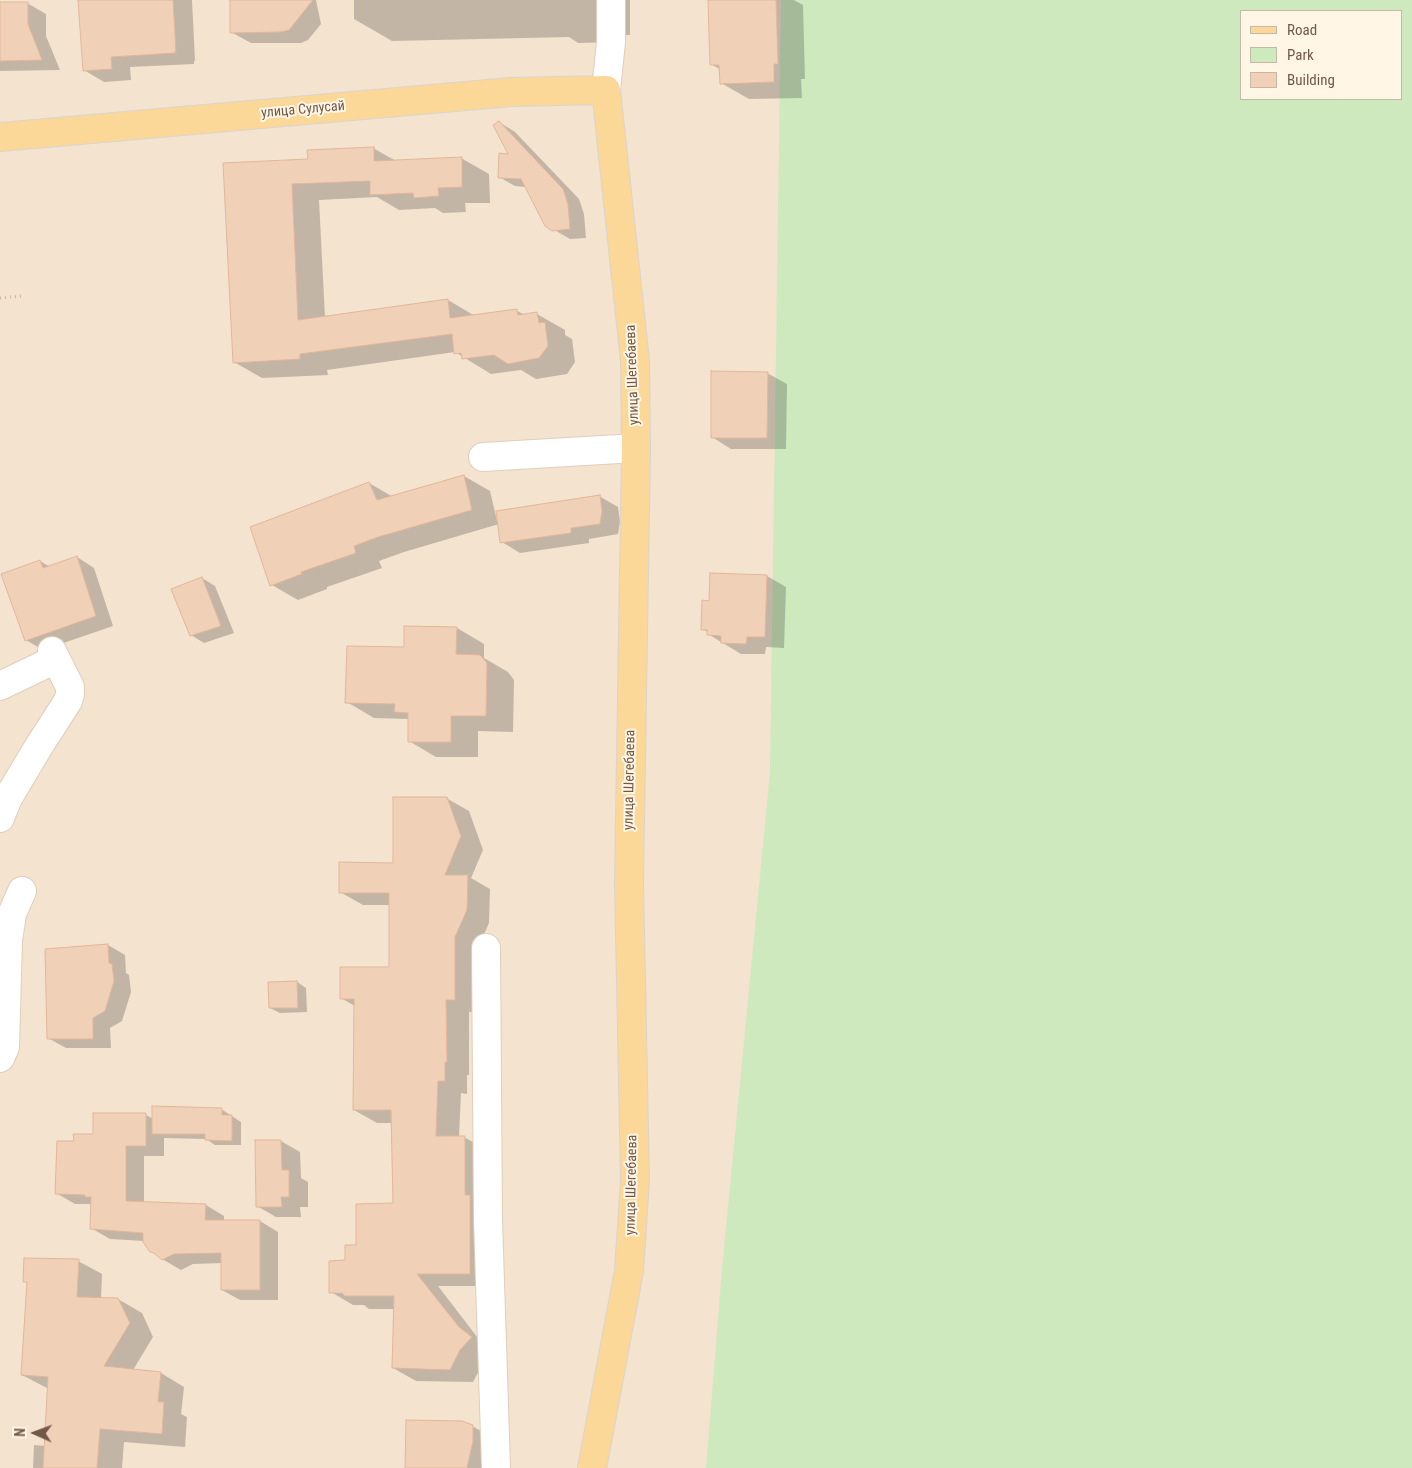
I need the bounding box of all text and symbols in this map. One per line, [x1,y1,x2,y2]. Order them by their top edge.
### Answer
legend [1240,10,1402,100]
text: Road [1287,21,1317,39]
text: Park [1287,46,1314,64]
text: Building [1287,71,1335,89]
street label: улица Сулусай [261,98,345,122]
street label: улица Шегебаева [623,324,643,426]
street label: улица Шегебаева [621,730,639,830]
street label: улица Шегебаева [623,1135,641,1235]
north arrow [10,1408,60,1458]
text: N [12,1428,28,1437]

